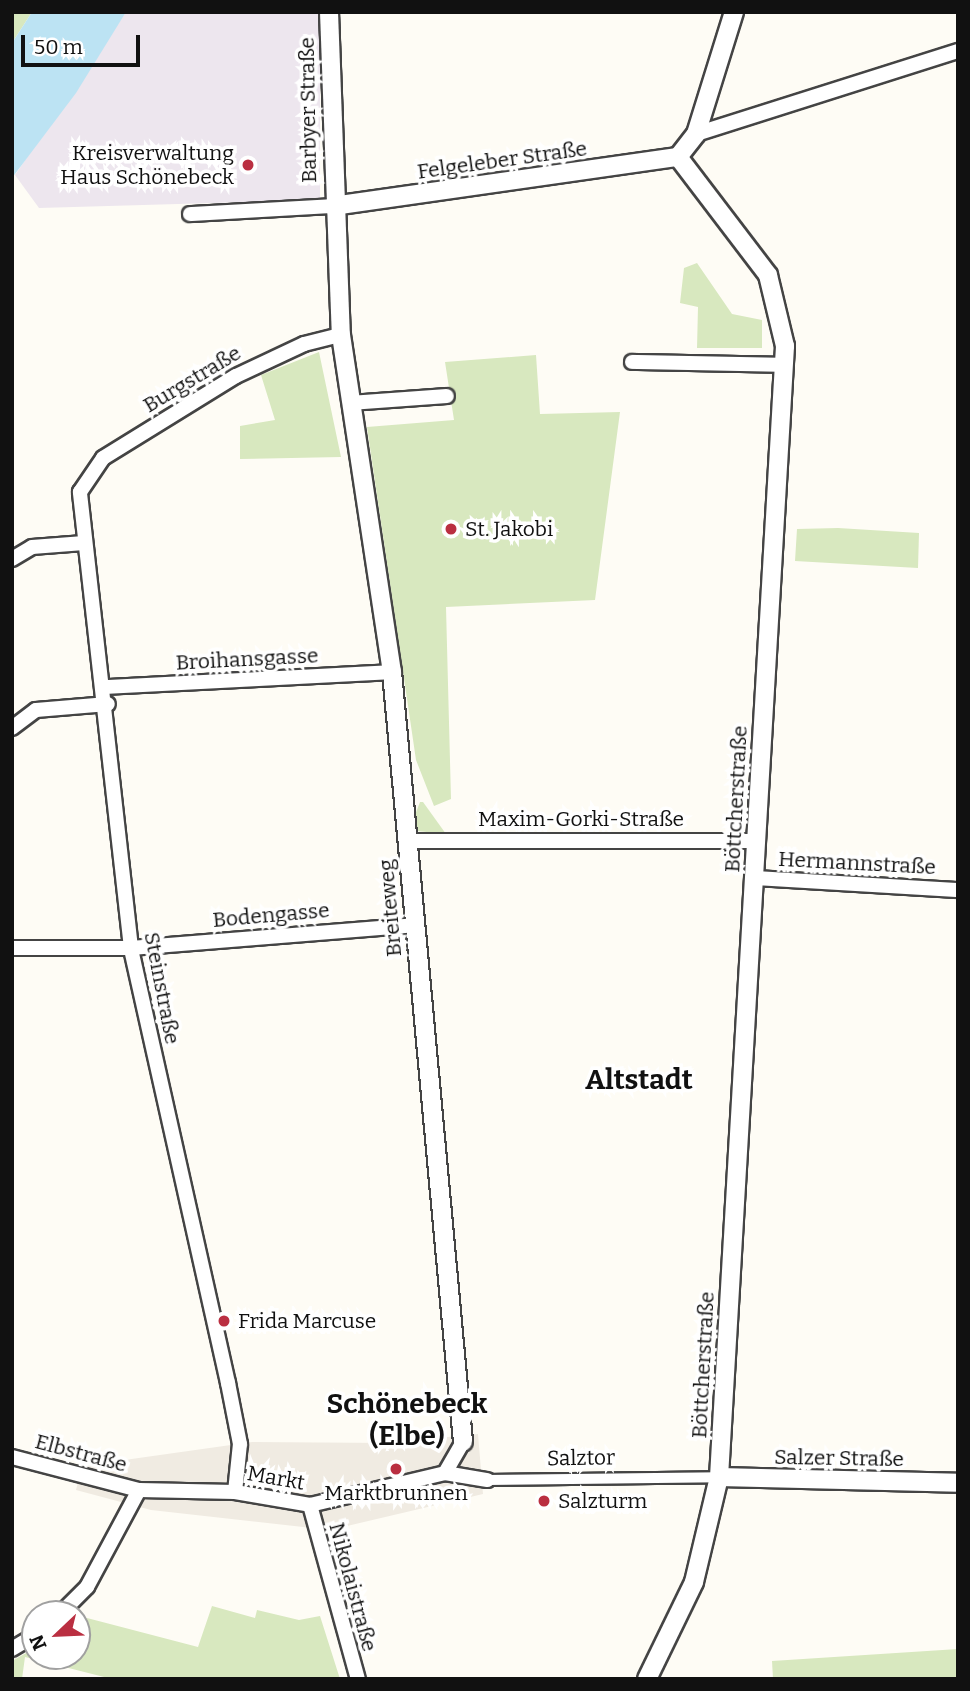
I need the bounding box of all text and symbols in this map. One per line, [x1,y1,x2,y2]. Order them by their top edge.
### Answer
scale bar [24,21,144,65]
text: 50 m [34,34,83,60]
street label: Barbyer Straße [294,37,322,183]
street label: Felgeleber Straße [416,136,588,184]
place label: Kreisverwaltung Haus Schönebeck [60,140,234,190]
marker: Kreisverwaltung Haus Schönebeck [240,157,256,173]
street label: Burgstraße [139,340,245,418]
place label: St. Jakobi [465,516,553,542]
marker: St. Jakobi [443,521,459,537]
street label: Broihansgasse [175,643,319,675]
street label: Böttcherstraße [720,725,752,873]
street label: Maxim-Gorki-Straße [478,806,684,832]
street label: Hermannstraße [778,846,936,880]
street label: Breiteweg [373,858,407,958]
street label: Bodengasse [212,897,330,933]
street label: Steinstraße [139,930,185,1046]
district label: Altstadt [585,1063,693,1097]
street label: Böttcherstraße [687,1291,719,1439]
place label: Frida Marcuse [238,1308,376,1334]
marker: Frida Marcuse [216,1313,232,1329]
district label: Schönebeck (Elbe) [327,1387,487,1453]
street label: Elbstraße [32,1429,130,1477]
street label: Salzer Straße [774,1444,904,1472]
street label: Salztor [547,1445,615,1471]
street label: Markt [245,1461,307,1495]
marker: Marktbrunnen [388,1461,404,1477]
place label: Marktbrunnen [324,1480,468,1506]
place label: Salzturm [558,1488,647,1514]
marker: Salzturm [536,1493,552,1509]
street label: Nikolaistraße [324,1520,382,1654]
north arrow [21,1600,91,1670]
text: N [25,1631,52,1654]

